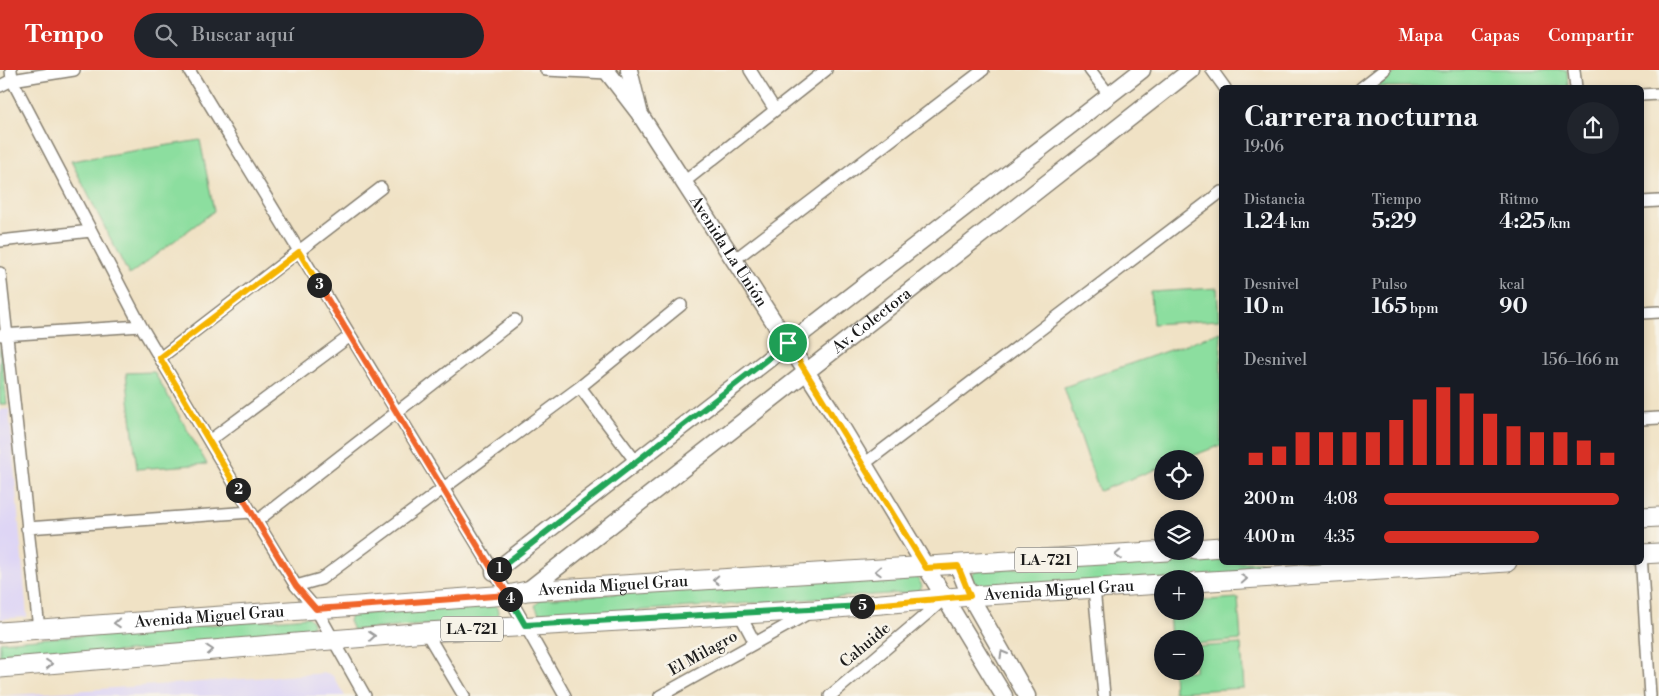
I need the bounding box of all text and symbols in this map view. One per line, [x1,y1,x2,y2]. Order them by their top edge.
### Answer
search box [134,13,484,58]
text: Tempo [25,20,104,50]
icon: search [152,21,180,49]
text: Buscar aquí [192,23,294,47]
text: Mapa [1399,24,1443,47]
text: Capas [1471,24,1520,47]
text: Compartir [1548,24,1634,47]
text: Carrera nocturna [1244,100,1478,135]
button: share [1567,102,1619,154]
text: 19:06 [1244,137,1284,157]
street label: Avenida La Unión [685,191,772,311]
text: Distancia [1244,191,1305,209]
text: Tiempo [1372,191,1421,209]
text: Ritmo [1499,191,1539,209]
text: 1.24 [1244,209,1287,235]
text: 5:29 [1372,209,1417,235]
text: 4:25 [1499,209,1545,235]
text: km [1287,215,1310,233]
text: /km [1545,215,1570,233]
pin: 3 [306,272,332,298]
text: 3 [315,276,324,294]
text: Desnivel [1244,276,1299,294]
text: Pulso [1372,276,1407,294]
text: kcal [1499,276,1525,294]
street label: Av. Colectora [827,283,916,358]
text: 10 [1244,294,1269,320]
text: 165 [1372,294,1407,320]
text: 90 [1499,294,1528,320]
text: m [1269,300,1284,318]
text: bpm [1407,300,1438,318]
pin [767,322,809,364]
icon: arrive [774,329,802,357]
text: Desnivel [1244,350,1307,370]
text: 156–166 m [1542,350,1619,370]
map controls [1154,450,1204,680]
button: locate [1154,450,1204,500]
pin: 2 [226,478,250,502]
text: 2 [234,481,243,499]
text: 200 m [1244,489,1294,509]
text: 4:08 [1324,489,1358,509]
button: layers [1154,510,1204,560]
text: 400 m [1244,527,1295,547]
text: 4:35 [1324,527,1355,547]
road number: LA-721 [1015,548,1077,572]
one-way arrow [1114,549,1122,560]
pin: 1 [486,556,512,582]
text: 1 [496,560,503,578]
one-way arrow [873,565,881,576]
button: + [1154,570,1204,620]
street label: Avenida Miguel Grau [536,571,689,600]
one-way arrow [1240,573,1248,584]
one-way arrow [711,575,719,586]
street label: Avenida Miguel Grau [982,576,1135,605]
pin: 4 [498,586,522,612]
text: 4 [506,590,515,608]
pin: 5 [850,594,874,618]
text: 5 [858,597,867,615]
street label: Avenida Miguel Grau [133,601,285,632]
road number: LA-721 [441,616,503,642]
one-way arrow [113,618,121,629]
street label: Cahuide [836,618,894,672]
street label: El Milagro [665,626,741,680]
button: − [1154,630,1204,680]
one-way arrow [369,631,377,642]
one-way arrow [207,645,215,656]
one-way arrow [999,650,1009,659]
one-way arrow [45,659,53,670]

